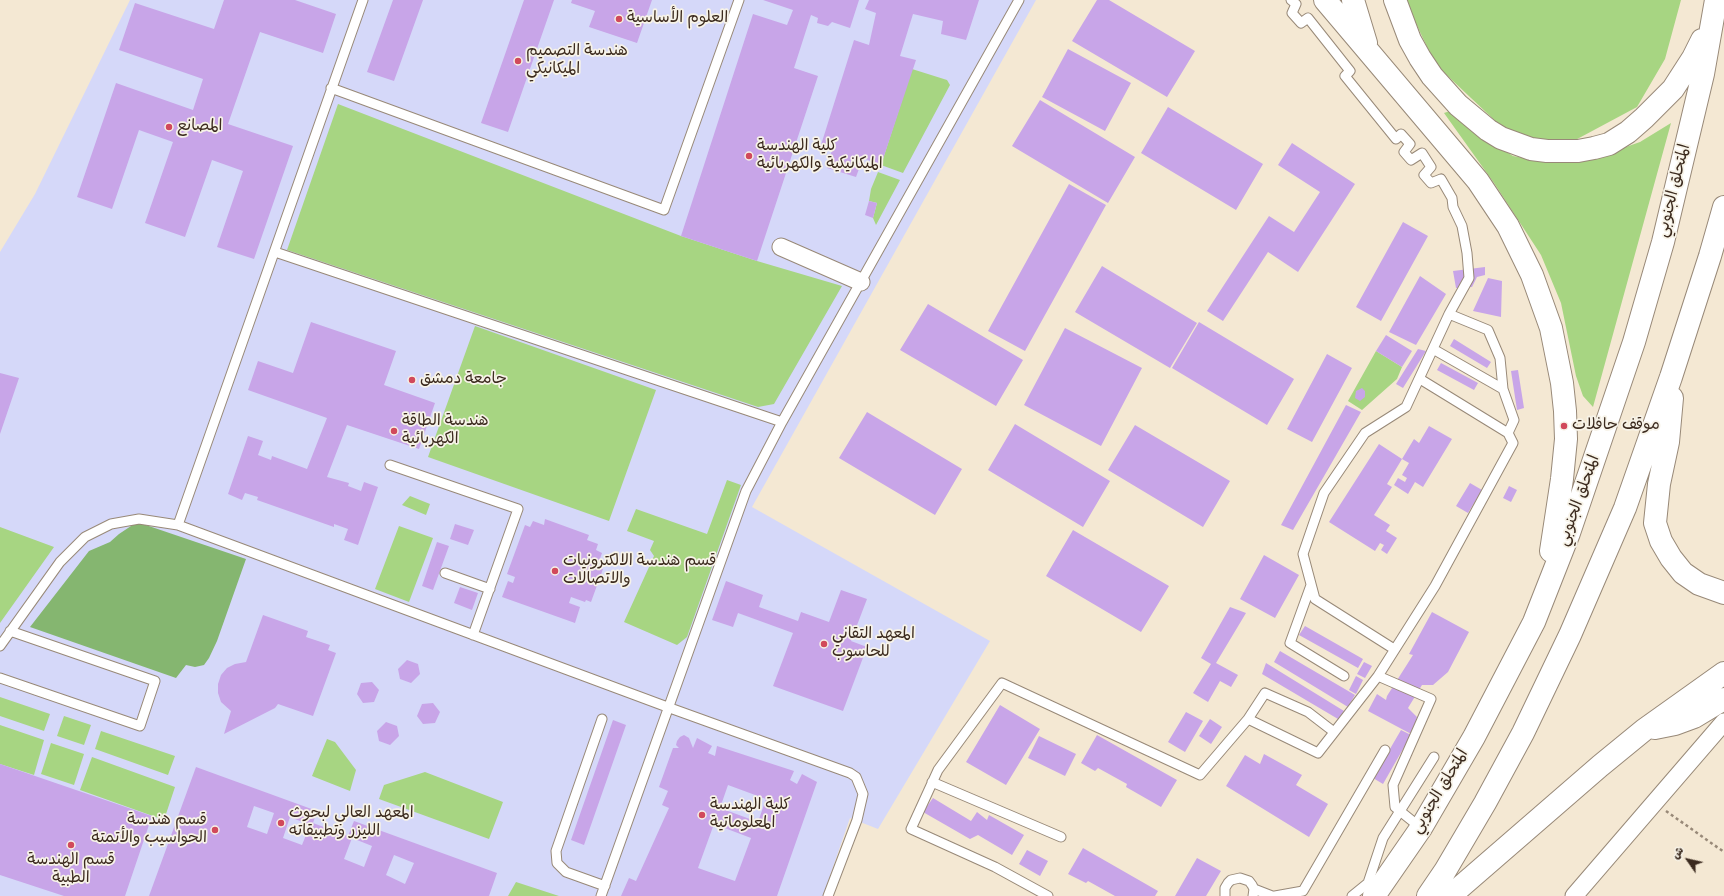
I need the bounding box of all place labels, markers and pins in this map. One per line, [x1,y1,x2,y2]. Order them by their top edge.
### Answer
place label: العلوم الأساسية [627,9,728,29]
marker: العلوم الأساسية [614,14,624,24]
place label: هندسة التصميم الميكانيكي [526,42,628,80]
marker: هندسة التصميم الميكانيكي [513,56,523,66]
place label: المصانع [177,117,222,137]
marker: المصانع [164,122,174,132]
place label: كلية الهندسة الميكانيكية والكهربائية [757,137,883,175]
marker: كلية الهندسة الميكانيكية والكهربائية [744,151,754,161]
place label: جامعة دمشق [420,370,507,390]
marker: جامعة دمشق [407,375,417,385]
place label: هندسة الطاقة الكهربائية [402,412,488,450]
place label: موقف حافلات [1572,416,1660,436]
marker: موقف حافلات [1559,421,1569,431]
marker: هندسة الطاقة الكهربائية [389,426,399,436]
place label: قسم هندسة الالكترونيات والاتصالات [563,552,716,590]
marker: قسم هندسة الالكترونيات والاتصالات [550,566,560,576]
place label: المعهد التقاني للحاسوب [832,625,915,663]
marker: المعهد التقاني للحاسوب [819,639,829,649]
place label: كلية الهندسة المعلوماتية [710,796,791,834]
place label: المعهد العالي لبحوث الليزر وتطبيقاته [289,804,414,842]
marker: كلية الهندسة المعلوماتية [697,810,707,820]
place label: قسم هندسة الحواسيب والأتمتة [92,811,207,849]
marker: المعهد العالي لبحوث الليزر وتطبيقاته [276,818,286,828]
marker: قسم هندسة الحواسيب والأتمتة [210,825,220,835]
marker: قسم الهندسة الطبية [66,840,76,850]
place label: قسم الهندسة الطبية [27,851,115,889]

